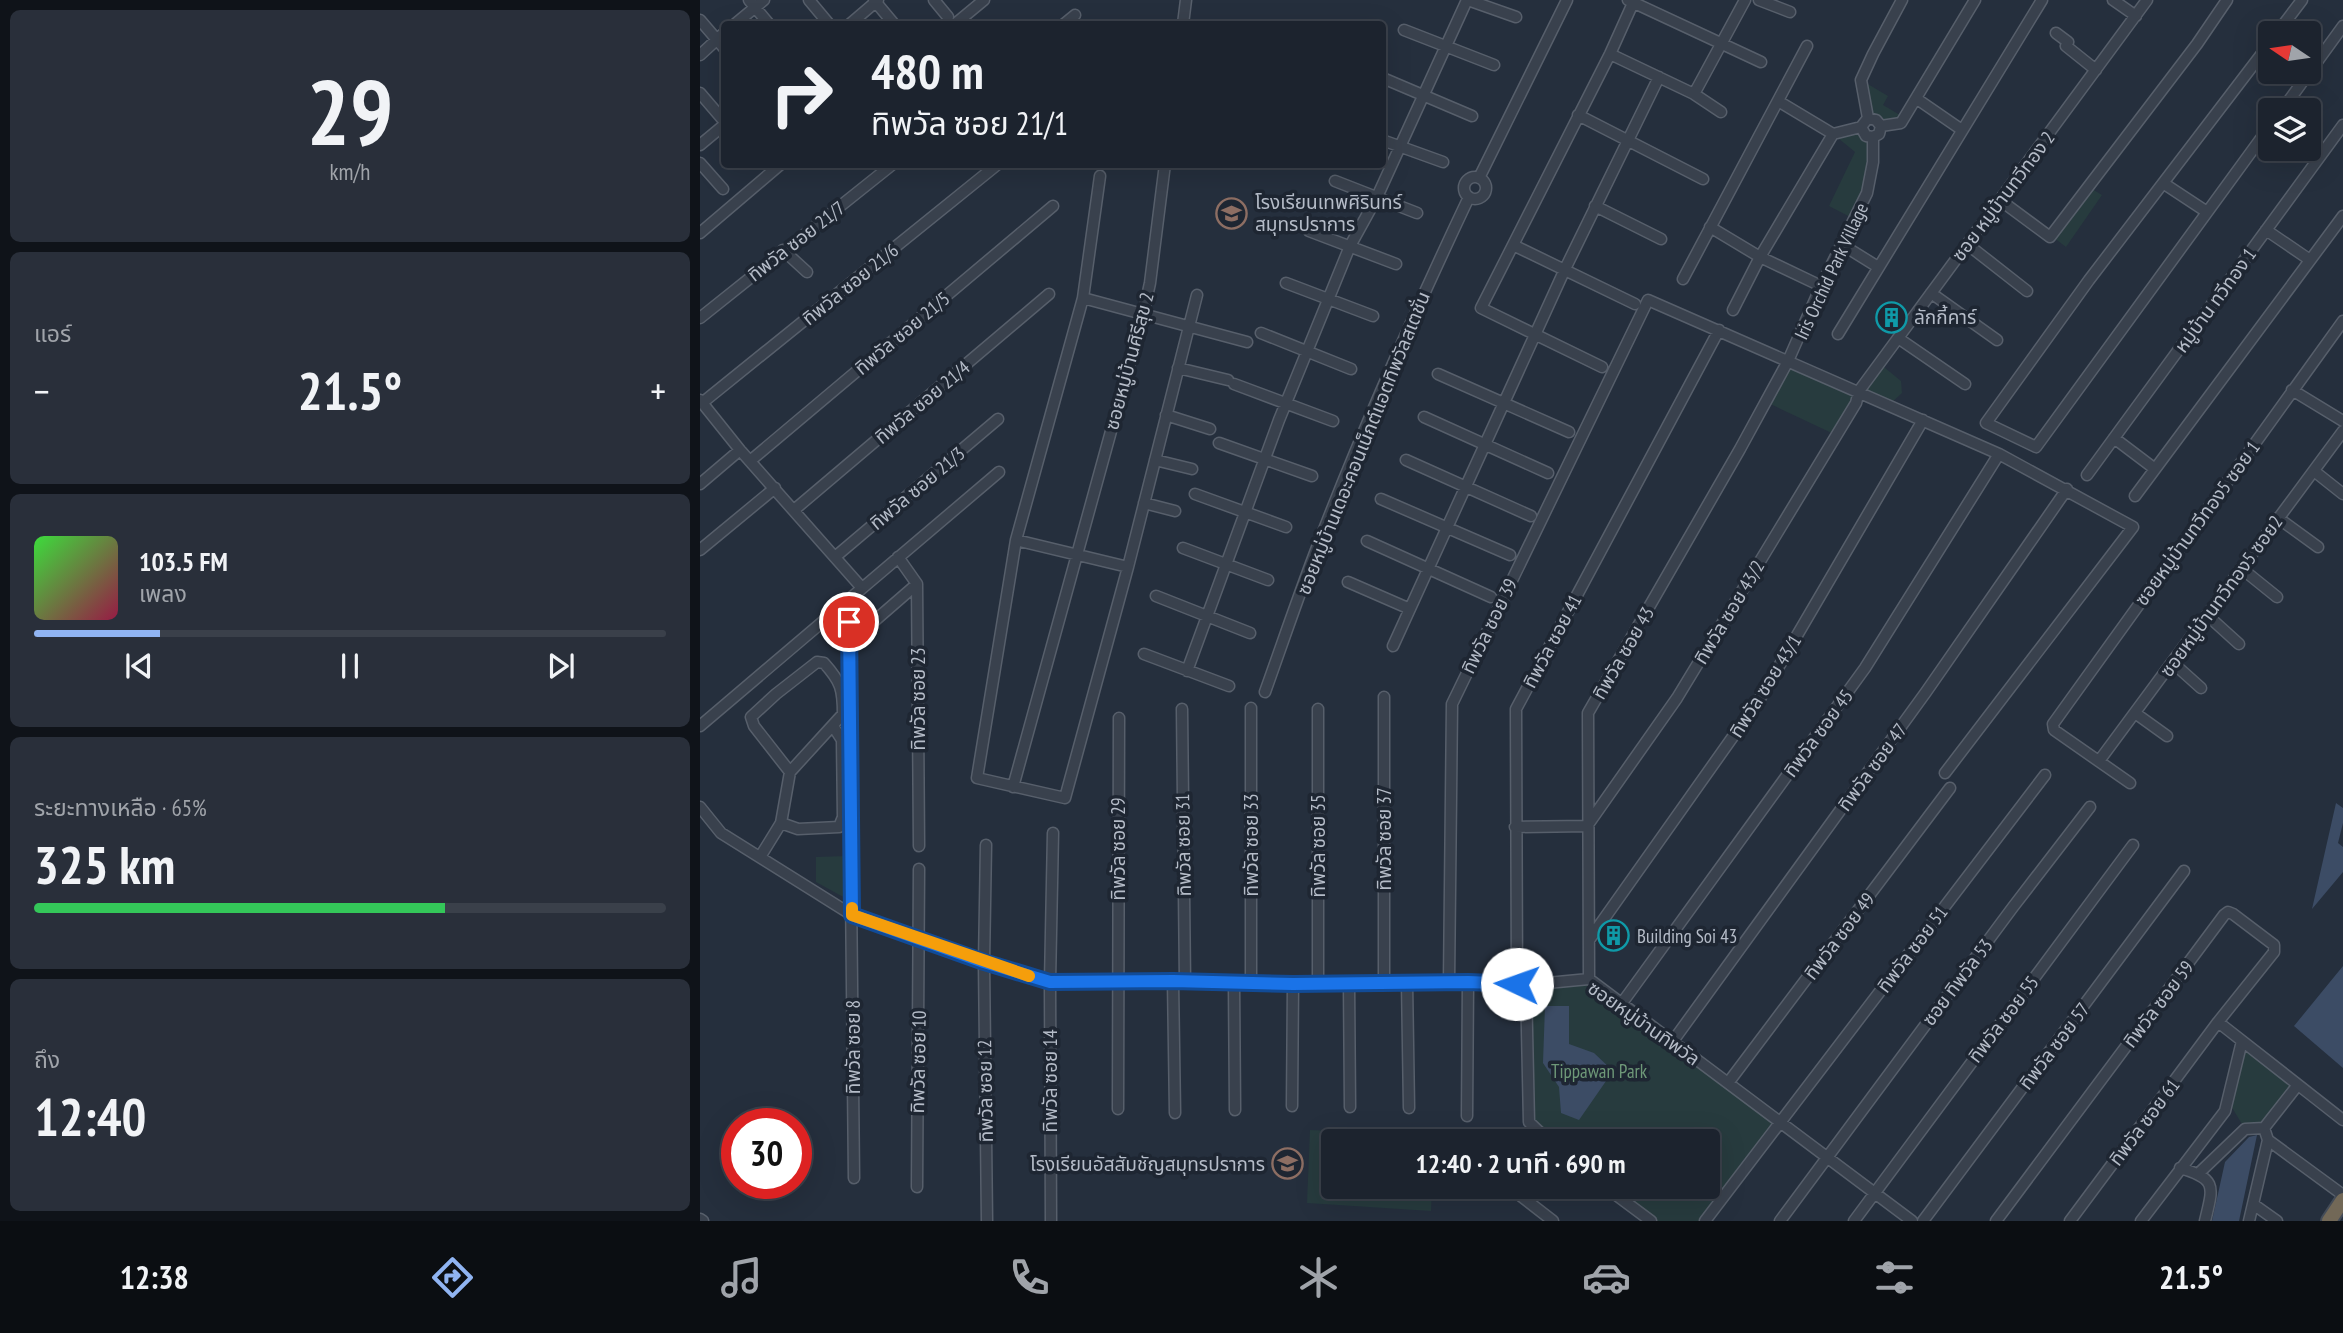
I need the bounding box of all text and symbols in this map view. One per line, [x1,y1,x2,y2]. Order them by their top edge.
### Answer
north arrow [2258,21,2320,84]
map controls [2258,21,2321,161]
text: 480 m [871,39,984,103]
icon: right [756,49,847,140]
text: 29 [307,52,394,170]
button: layers [2258,98,2321,161]
text: ทิพวัล ซอย 21/1 [871,102,1068,144]
street label: ซอย หมู่บ้านทวีทอง 2 [1946,126,2061,266]
text: km/h [330,157,370,186]
place label: โรงเรียนเทพศิรินทร์ สมุทรปราการ [1255,190,1403,236]
street label: ทิพวัล ซอย 21/7 [742,196,850,286]
school or university icon: โรงเรียนเทพศิรินทร์ สมุทรปราการ [1215,196,1249,230]
street label: Iris Orchid Park Village [1789,199,1873,343]
street label: ทิพวัล ซอย 21/6 [797,238,903,330]
street label: หมู่บ้าน ทวีทอง 1 [2169,243,2262,358]
street label: ทิพวัล ซอย 21/5 [849,286,955,380]
street label: ซอยหมู่บ้านเดอะคอนเน็กต์แอตทิพวัลสเตชั่น [1291,288,1436,598]
street label: ซอยหมู่บ้านศิรีสุข 2 [1099,290,1160,433]
building icon: ลักกี้คาร์ [1874,300,1908,334]
place label: ลักกี้คาร์ [1914,304,1977,329]
text: แอร์ [34,319,71,348]
street label: ทิพวัล ซอย 21/4 [869,355,975,449]
text: 21.5° [298,357,402,424]
text: − [34,366,50,415]
text: + [650,366,666,415]
street label: ซอยหมู่บ้านทวีทอง5 ซอย 1 [2129,436,2266,611]
street label: ทิพวัล ซอย 21/3 [864,441,970,535]
street label: ซอยหมู่บ้านทวีทอง5 ซอย2 [2154,511,2289,682]
text: 103.5 FM [139,545,228,578]
street label: ทิพวัล ซอย 43/2 [1689,556,1769,668]
street label: ทิพวัล ซอย 39 [1456,575,1522,677]
text: เพลง [139,579,187,608]
street label: ทิพวัล ซอย 41 [1517,590,1587,692]
pin [819,592,879,652]
street label: ทิพวัล ซอย 43 [1587,602,1659,704]
icon: arrive [830,603,868,641]
street label: ทิพวัล ซอย 43/1 [1724,630,1806,742]
icon: previous [120,647,158,685]
icon: pause [331,647,369,685]
icon: next [542,647,580,685]
street label: ทิพวัล ซอย 23 [906,648,930,750]
street label: ทิพวัล ซอย 45 [1778,684,1858,782]
street label: ทิพวัล ซอย 47 [1832,718,1912,816]
street label: ทิพวัล ซอย 37 [1372,788,1396,890]
text: ระยะทางเหลือ · 65% [34,793,207,822]
street label: ทิพวัล ซอย 31 [1170,793,1196,897]
street label: ทิพวัล ซอย 33 [1239,794,1263,896]
street label: ทิพวัล ซอย 35 [1306,795,1330,897]
street label: ทิพวัล ซอย 29 [1106,798,1130,900]
text: 325 km [34,831,175,898]
street label: ทิพวัล ซอย 49 [1798,888,1880,984]
street label: ทิพวัล ซอย 51 [1871,901,1953,997]
building icon: Building Soi 43 [1597,919,1631,953]
place label: Building Soi 43 [1637,924,1737,948]
street label: ซอย ทิพวัล 53 [1916,934,1998,1030]
position arrow [1480,947,1554,1021]
street label: ทิพวัล ซอย 59 [2117,956,2199,1052]
street label: ทิพวัล ซอย 55 [1962,971,2044,1067]
street label: ซอยหมู่บ้านทิพวัล [1583,975,1705,1071]
street label: ทิพวัล ซอย 57 [2013,998,2095,1094]
street label: ทิพวัล ซอย 8 [841,1000,865,1094]
street label: ทิพวัล ซอย 10 [905,1010,931,1114]
street label: ทิพวัล ซอย 14 [1038,1029,1062,1132]
street label: ทิพวัล ซอย 12 [972,1039,998,1143]
text: ถึง [34,1045,60,1074]
park label: Tippawan Park [1551,1059,1648,1083]
street label: ทิพวัล ซอย 61 [2103,1074,2185,1170]
text: 12:40 [34,1083,146,1150]
speed limit sign: 30 [721,1108,812,1199]
school or university icon: โรงเรียนอัสสัมชัญสมุทรปราการ [1271,1147,1305,1181]
text: 12:40 · 2 นาที · 690 m [1415,1147,1626,1180]
place label: โรงเรียนอัสสัมชัญสมุทรปราการ [1030,1152,1265,1176]
icon: directions [428,1253,477,1302]
icon: music [717,1253,766,1302]
icon: phone [1005,1253,1054,1302]
icon: climate [1294,1253,1343,1302]
icon: car [1582,1253,1631,1302]
icon: filters [1870,1253,1919,1302]
text: 12:38 [120,1256,189,1298]
text: 21.5° [2159,1256,2223,1298]

